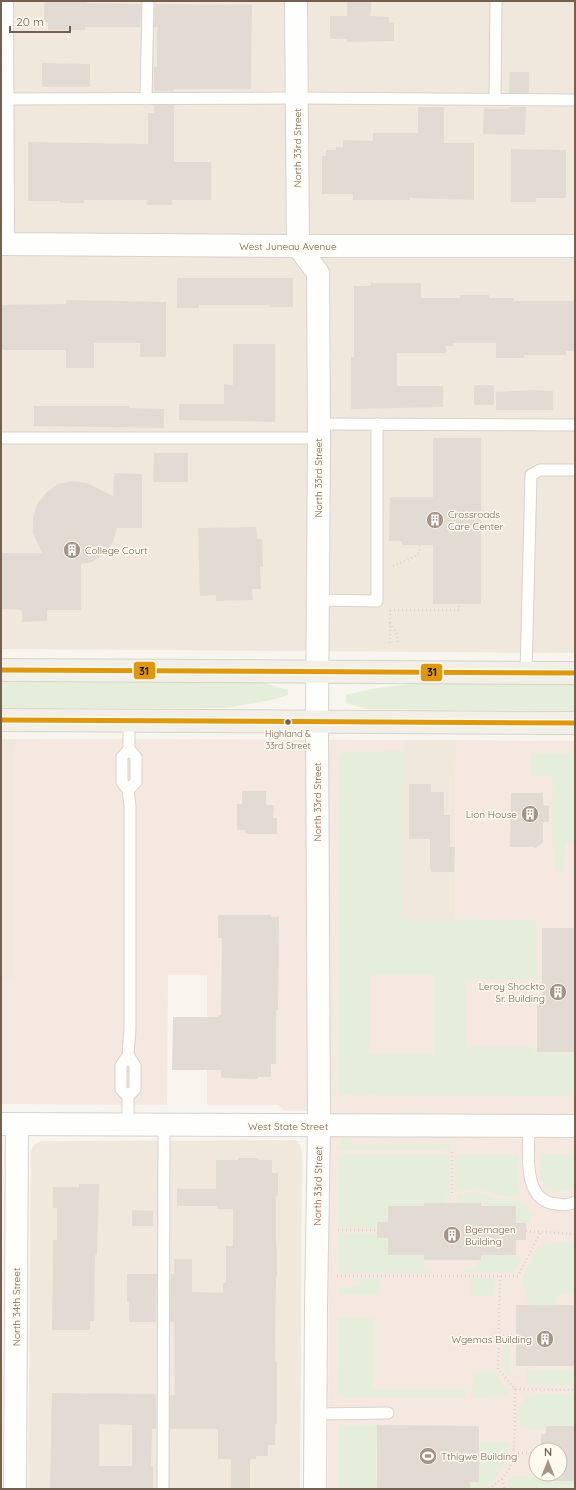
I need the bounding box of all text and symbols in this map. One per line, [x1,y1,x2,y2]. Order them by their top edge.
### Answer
scale bar [10,8,70,34]
text: 20 m [16,14,44,29]
street label: North 33rd Street [291,108,304,188]
street label: West Juneau Avenue [239,240,337,253]
street label: North 33rd Street [312,438,325,518]
place label: Crossroads Care Center [448,508,504,533]
building icon: Crossroads Care Center [425,510,445,530]
building icon: College Court [62,540,82,560]
place label: College Court [85,544,148,557]
line badge: 31 [133,661,156,680]
line badge: 31 [420,663,443,682]
text: 31 [139,664,149,678]
text: 31 [427,665,437,679]
marker: Highland & 33rd Street [283,717,293,727]
place label: Highland & 33rd Street [265,728,311,751]
street label: North 33rd Street [311,762,324,842]
building icon: Lion House [520,804,540,824]
place label: Lion House [466,808,517,821]
place label: Leroy Shockto Sr. Building [479,980,545,1005]
building icon: Leroy Shockto Sr. Building [548,982,568,1002]
street label: West State Street [248,1120,329,1133]
street label: North 33rd Street [311,1146,325,1226]
place label: Bgemagen Building [465,1223,516,1248]
building icon: Bgemagen Building [442,1225,462,1245]
street label: North 34th Street [10,1267,23,1346]
building icon: Wgemas Building [535,1329,555,1349]
place label: Wgemas Building [451,1333,532,1346]
north arrow [528,1442,568,1482]
text: N [544,1445,552,1459]
sports icon: Tthigwe Building [418,1446,438,1466]
place label: Tthigwe Building [441,1450,517,1463]

